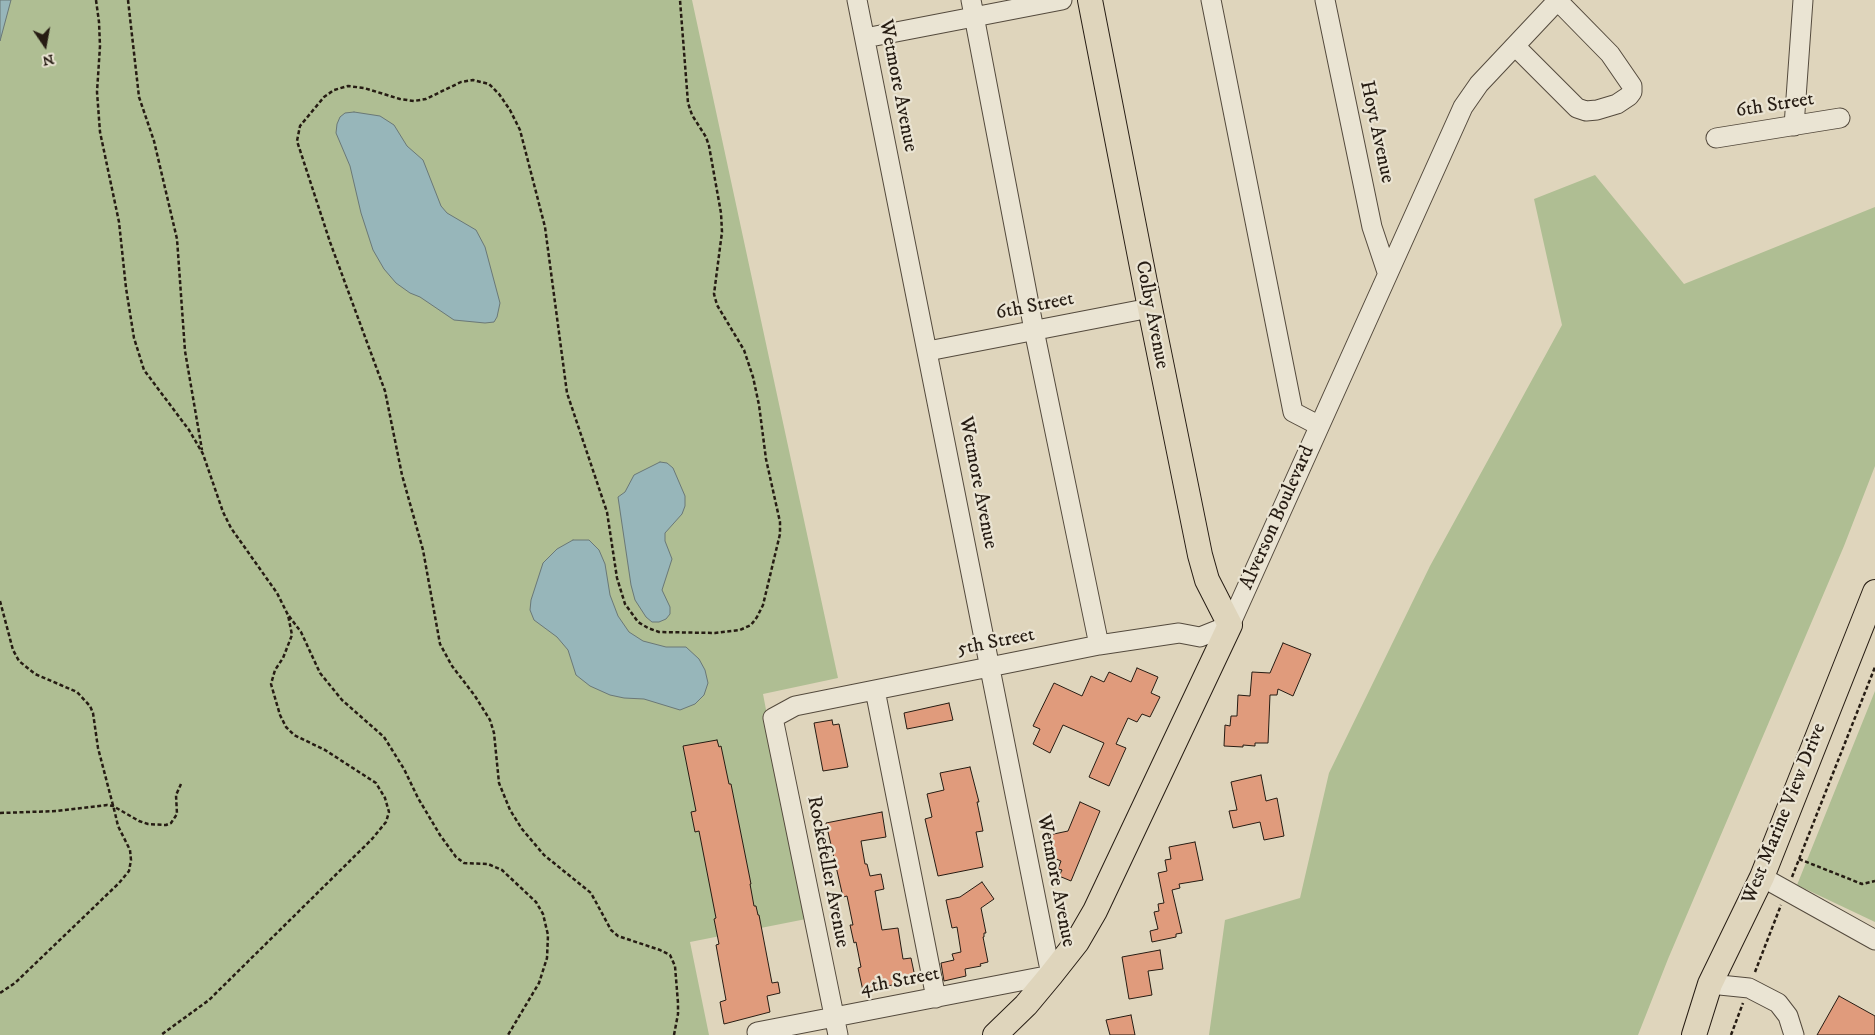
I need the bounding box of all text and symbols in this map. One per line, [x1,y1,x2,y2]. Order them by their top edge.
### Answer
street label: Wetmore Avenue [872,18,922,154]
north arrow [20,20,70,70]
text: N [41,50,56,70]
street label: Hoyt Avenue [1353,79,1399,185]
street label: 6th Street [1734,88,1816,124]
street label: Colby Avenue [1129,259,1173,371]
street label: 6th Street [994,288,1076,326]
street label: Wetmore Avenue [952,415,1002,551]
street label: Alverson Boulevard [1235,442,1321,594]
street label: 5th Street [955,624,1037,662]
street label: West Marine View Drive [1738,720,1832,908]
street label: Rockefeller Avenue [801,794,853,950]
street label: Wetmore Avenue [1030,813,1080,949]
street label: 4th Street [858,963,942,1001]

